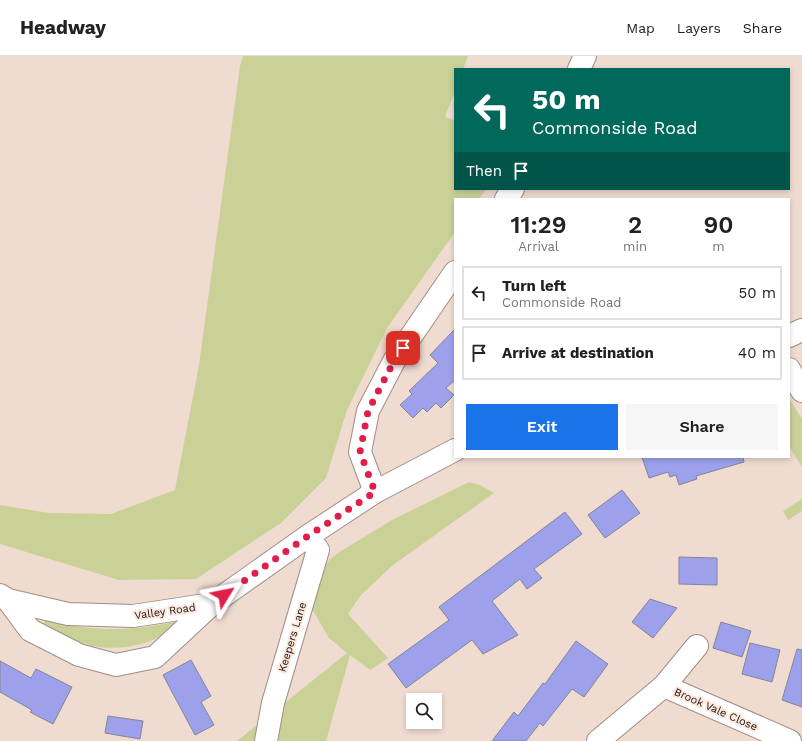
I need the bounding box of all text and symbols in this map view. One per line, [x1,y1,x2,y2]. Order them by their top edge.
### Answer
text: Headway [20,16,106,39]
text: Map [626,20,655,36]
text: Layers [677,20,721,36]
text: Share [743,20,782,36]
text: 50 m [532,83,601,116]
icon: left [466,84,518,136]
text: Commonside Road [532,117,697,138]
icon: arrive [510,160,532,182]
text: Then [466,162,502,180]
text: 11:29 [510,211,567,239]
text: 2 [628,211,642,239]
text: 90 [703,211,734,239]
text: Arrival [518,239,559,254]
text: min [623,239,647,254]
text: m [712,239,725,254]
text: Turn left [502,277,566,295]
icon: left [468,282,490,304]
text: 50 m [739,284,776,302]
text: Commonside Road [502,295,621,310]
pin [386,331,420,365]
icon: arrive [392,337,414,359]
icon: arrive [468,342,490,364]
text: Arrive at destination [502,344,654,362]
text: 40 m [738,344,776,362]
button: Exit [466,404,618,450]
button: Share [626,404,778,450]
position arrow [203,574,245,616]
street label: Valley Road [134,601,196,622]
street label: Keepers Lane [276,601,309,674]
street label: Brook Vale Close [672,685,760,734]
map controls [406,693,442,729]
button: search [406,693,442,729]

